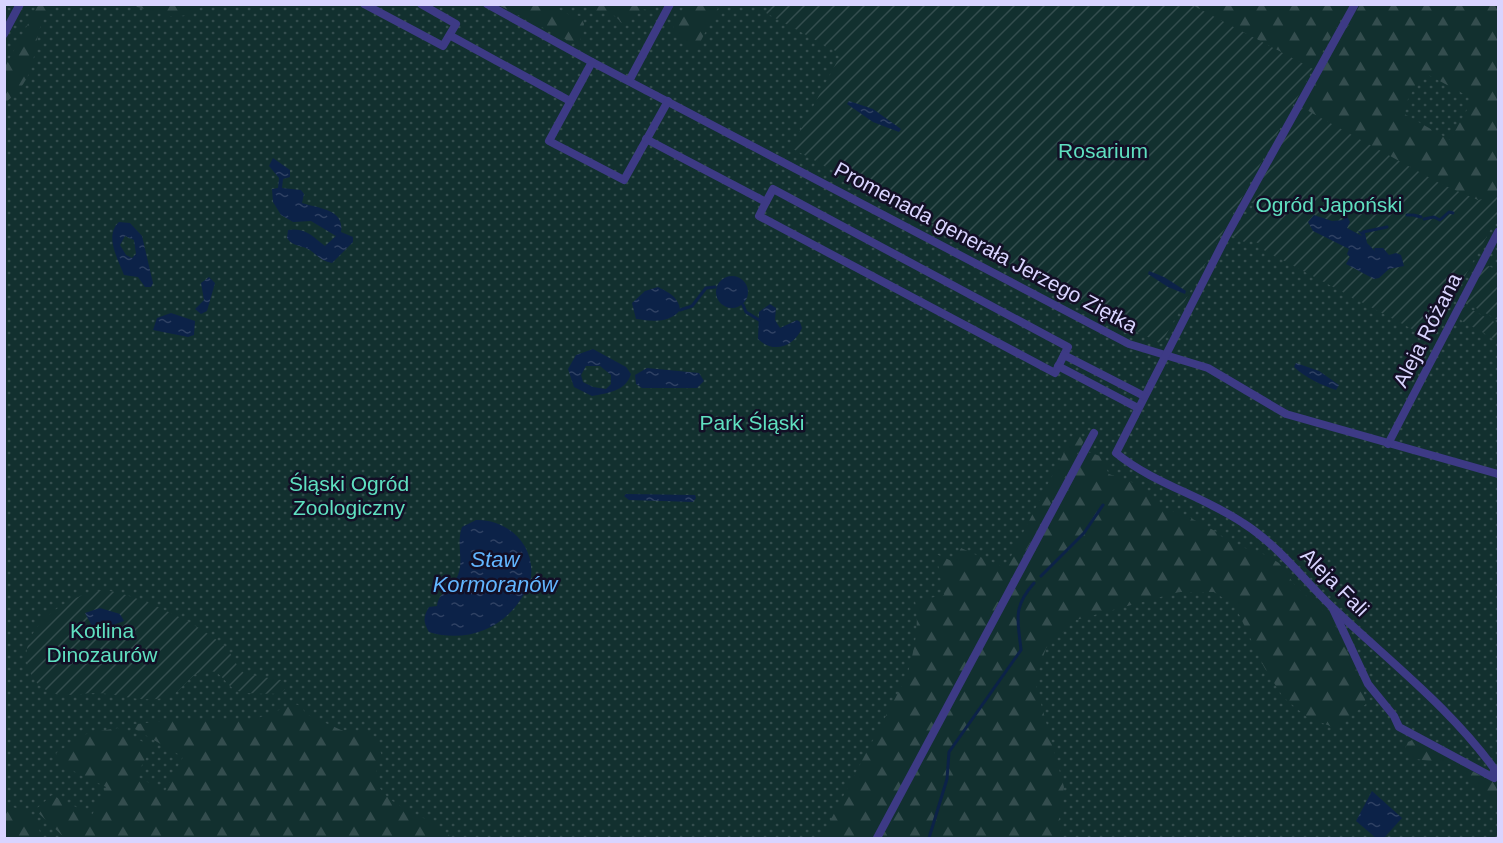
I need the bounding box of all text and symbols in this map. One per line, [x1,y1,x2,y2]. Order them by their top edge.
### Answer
park label: Rosarium [1058,139,1148,162]
street label: Promenada generała Jerzego Ziętka [831,157,1142,337]
park label: Ogród Japoński [1255,193,1403,216]
street label: Aleja Różana [1388,269,1466,391]
park label: Park Śląski [699,411,805,434]
park label: Śląski Ogród Zoologiczny [289,472,409,519]
street label: Aleja Fali [1296,543,1374,621]
water label: Staw Kormoranów [433,547,559,597]
park label: Kotlina Dinozaurów [47,619,158,666]

